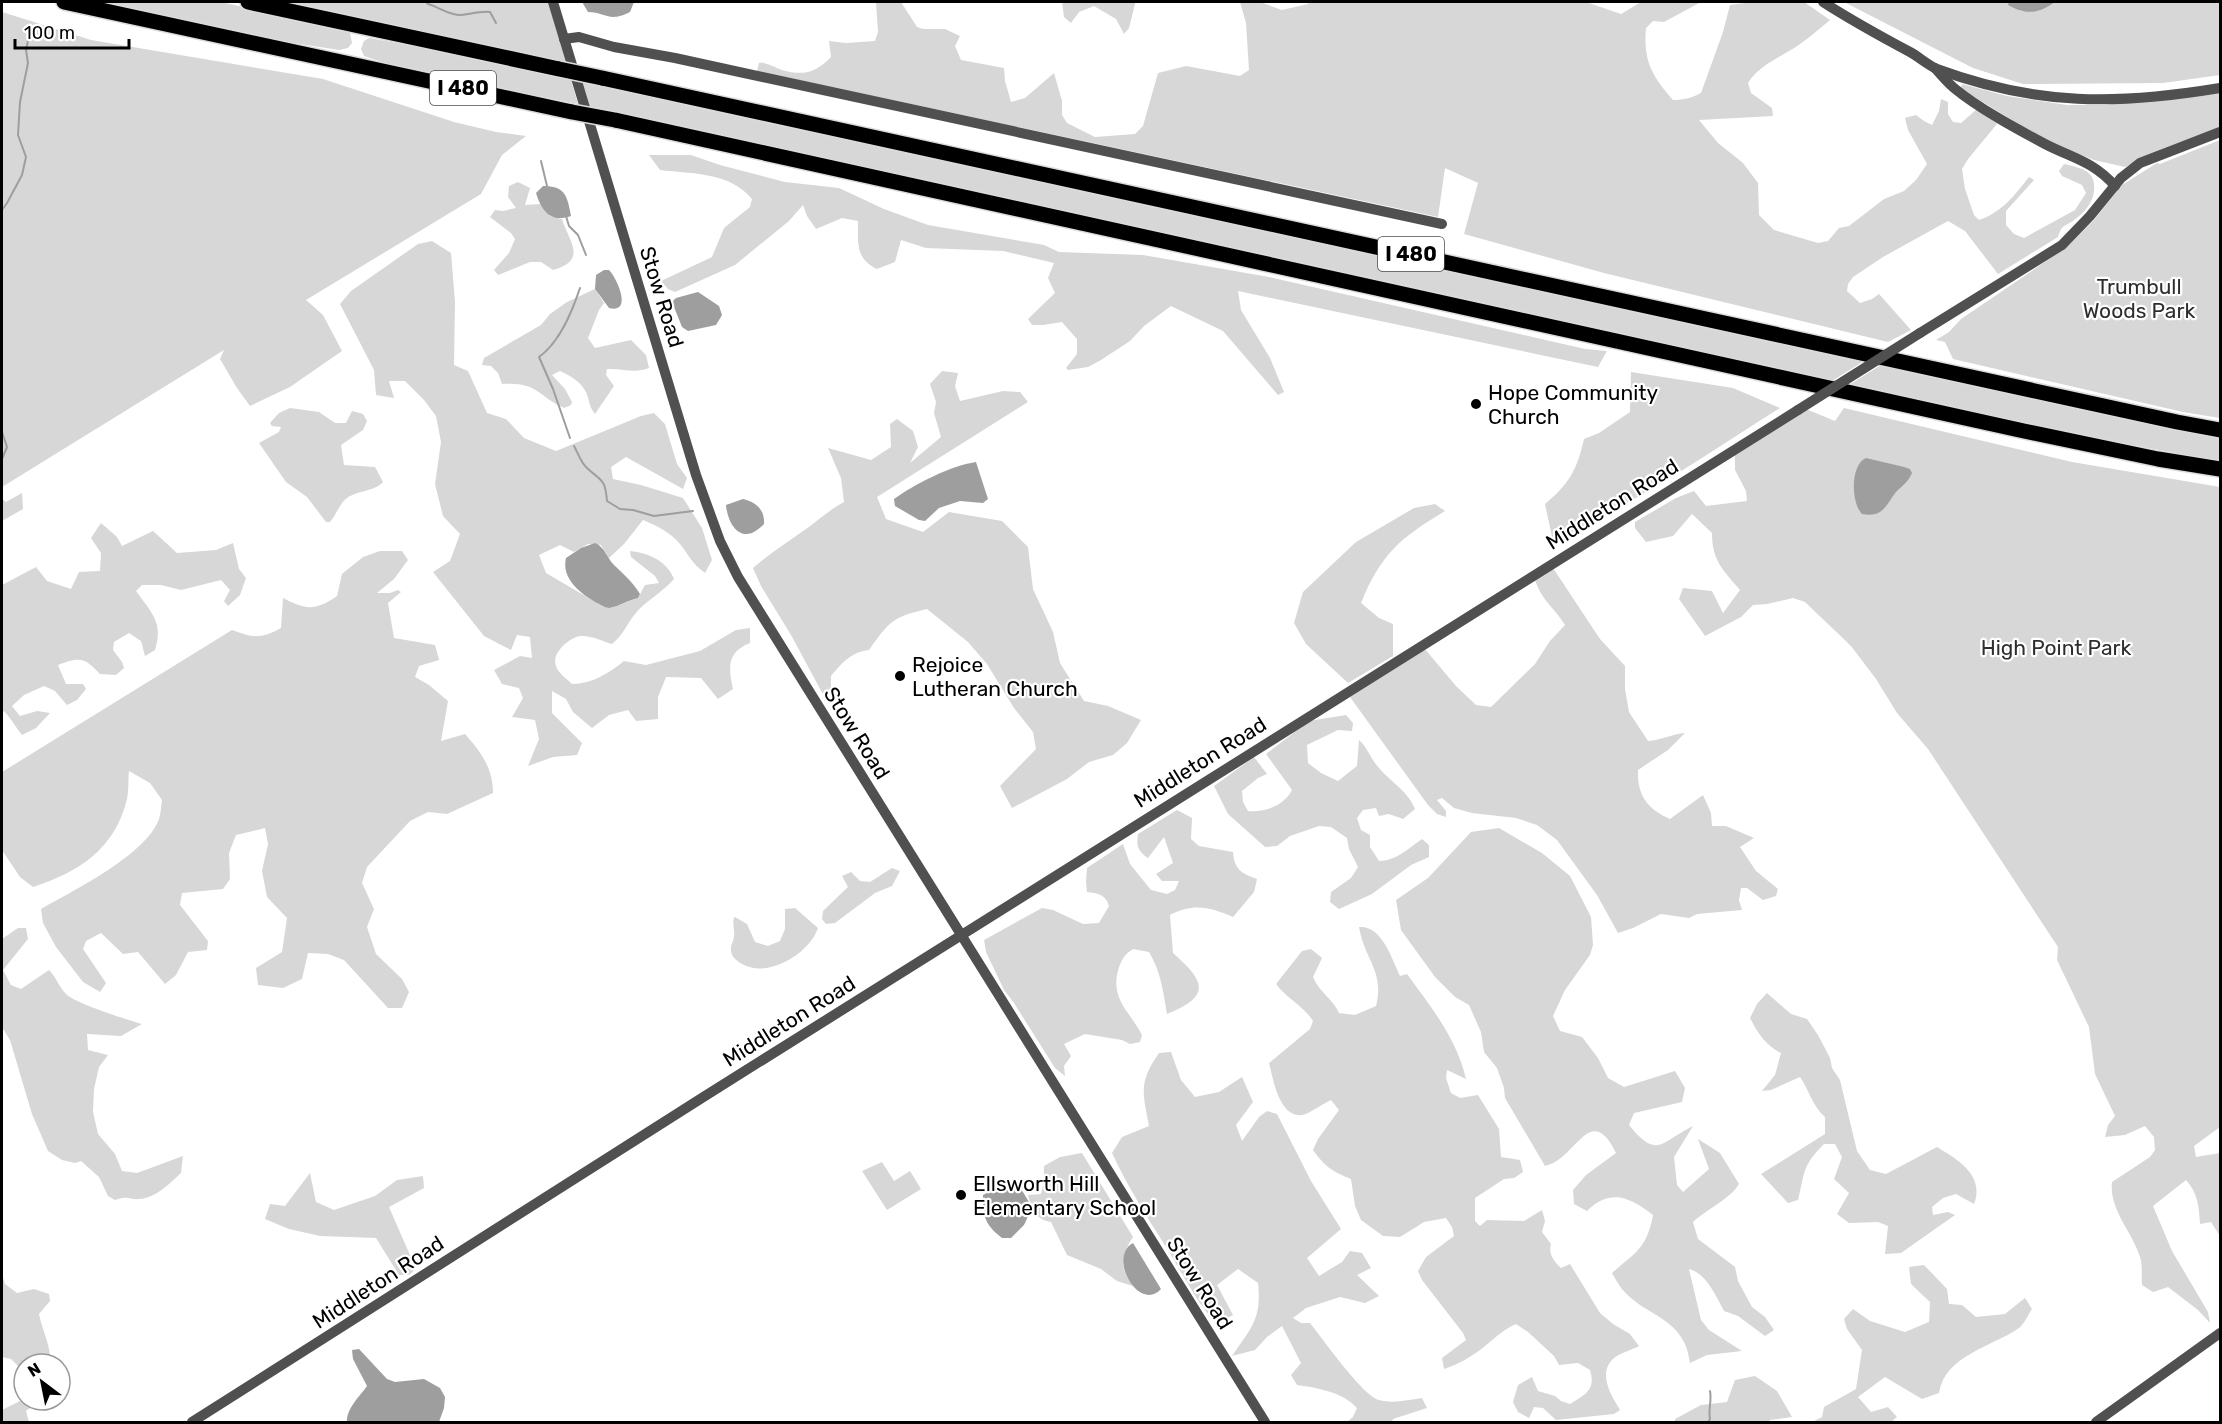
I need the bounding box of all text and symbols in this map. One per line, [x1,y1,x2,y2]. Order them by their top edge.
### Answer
scale bar [15,12,129,50]
text: 100 m [24,22,75,44]
road number: I 480 [430,71,496,105]
road number: I 480 [1378,237,1444,271]
street label: Stow Road [635,243,689,351]
park label: Trumbull Woods Park [2083,274,2195,323]
place label: Hope Community Church [1488,380,1659,429]
marker: Hope Community Church [1469,397,1483,411]
street label: Middleton Road [1541,453,1683,555]
park label: High Point Park [1981,635,2131,660]
place label: Rejoice Lutheran Church [912,652,1078,701]
marker: Rejoice Lutheran Church [893,669,907,683]
street label: Stow Road [819,682,895,784]
street label: Middleton Road [1129,711,1271,813]
street label: Middleton Road [718,970,860,1072]
place label: Ellsworth Hill Elementary School [973,1171,1156,1220]
marker: Ellsworth Hill Elementary School [954,1188,968,1202]
street label: Middleton Road [308,1230,448,1334]
street label: Stow Road [1162,1232,1238,1334]
north arrow [12,1352,72,1412]
text: N [24,1359,44,1381]

